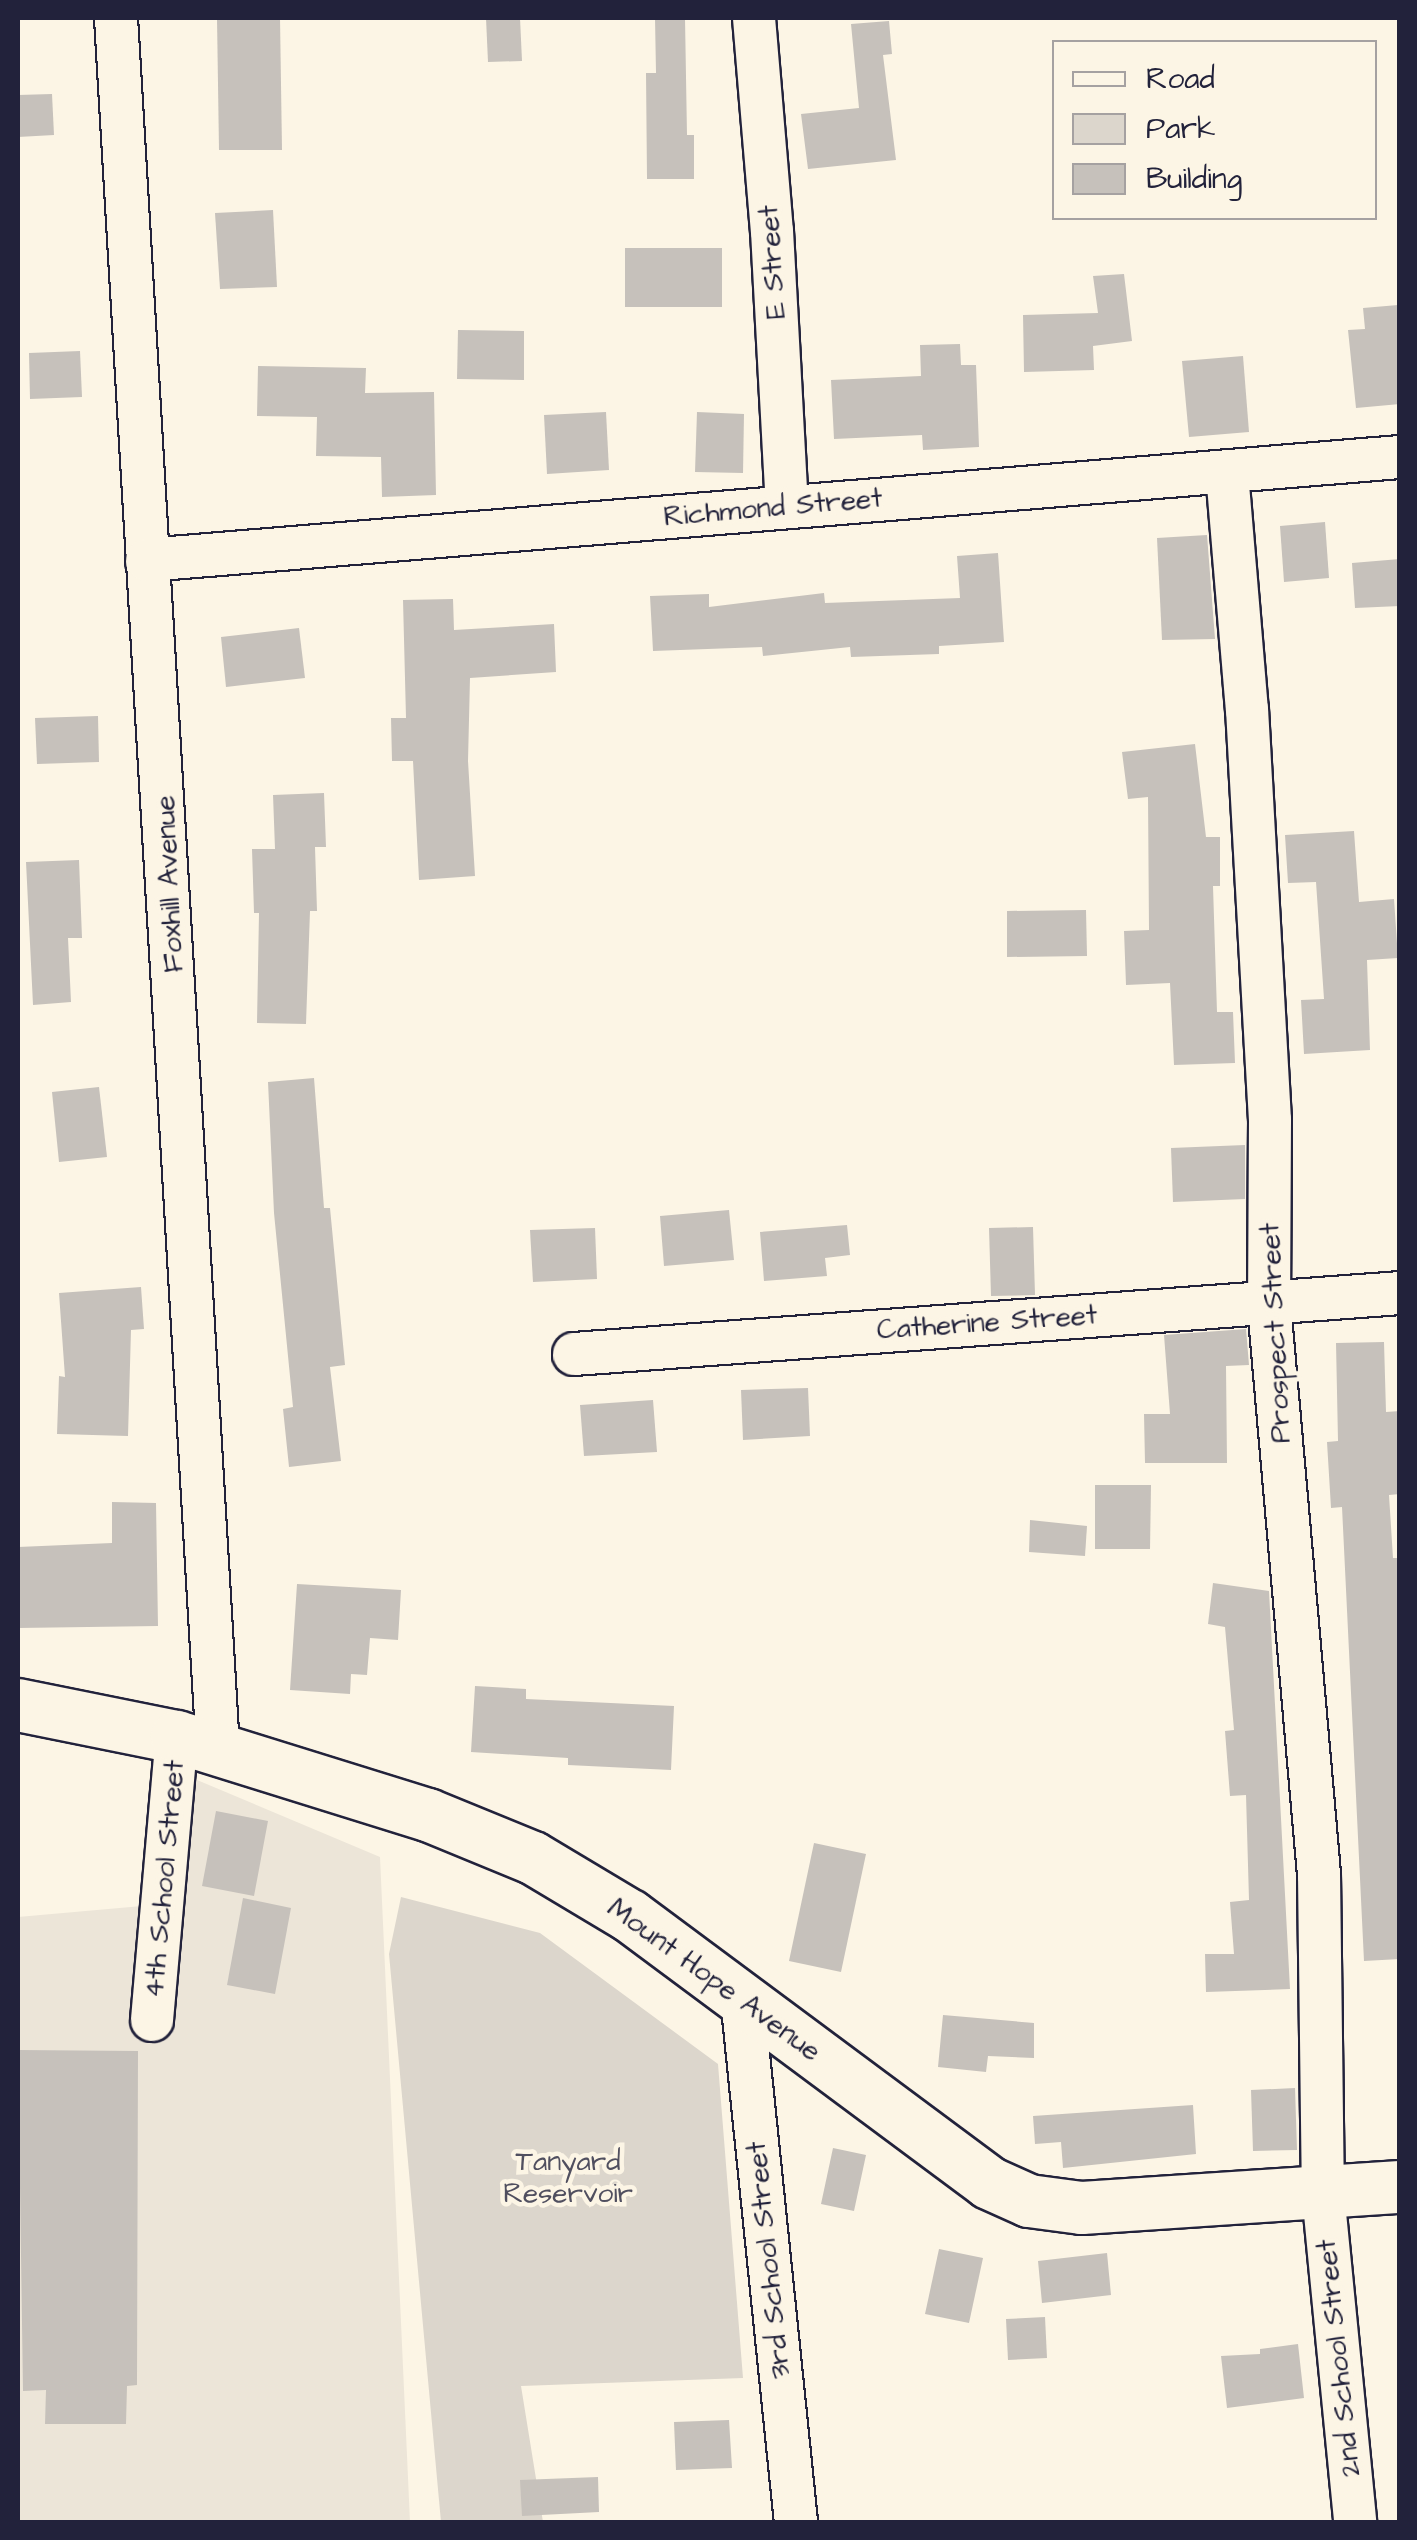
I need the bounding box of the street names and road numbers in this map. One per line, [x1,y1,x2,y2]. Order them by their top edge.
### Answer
street label: E Street [752,204,794,320]
street label: Richmond Street [662,482,884,534]
street label: Foxhill Avenue [149,795,191,973]
street label: Prospect Street [1253,1222,1299,1444]
street label: Catherine Street [876,1299,1098,1347]
street label: 4th School Street [138,1759,192,1999]
street label: Mount Hope Avenue [601,1891,827,2069]
street label: 3rd School Street [740,2140,798,2380]
street label: 2nd School Street [1310,2238,1368,2478]

